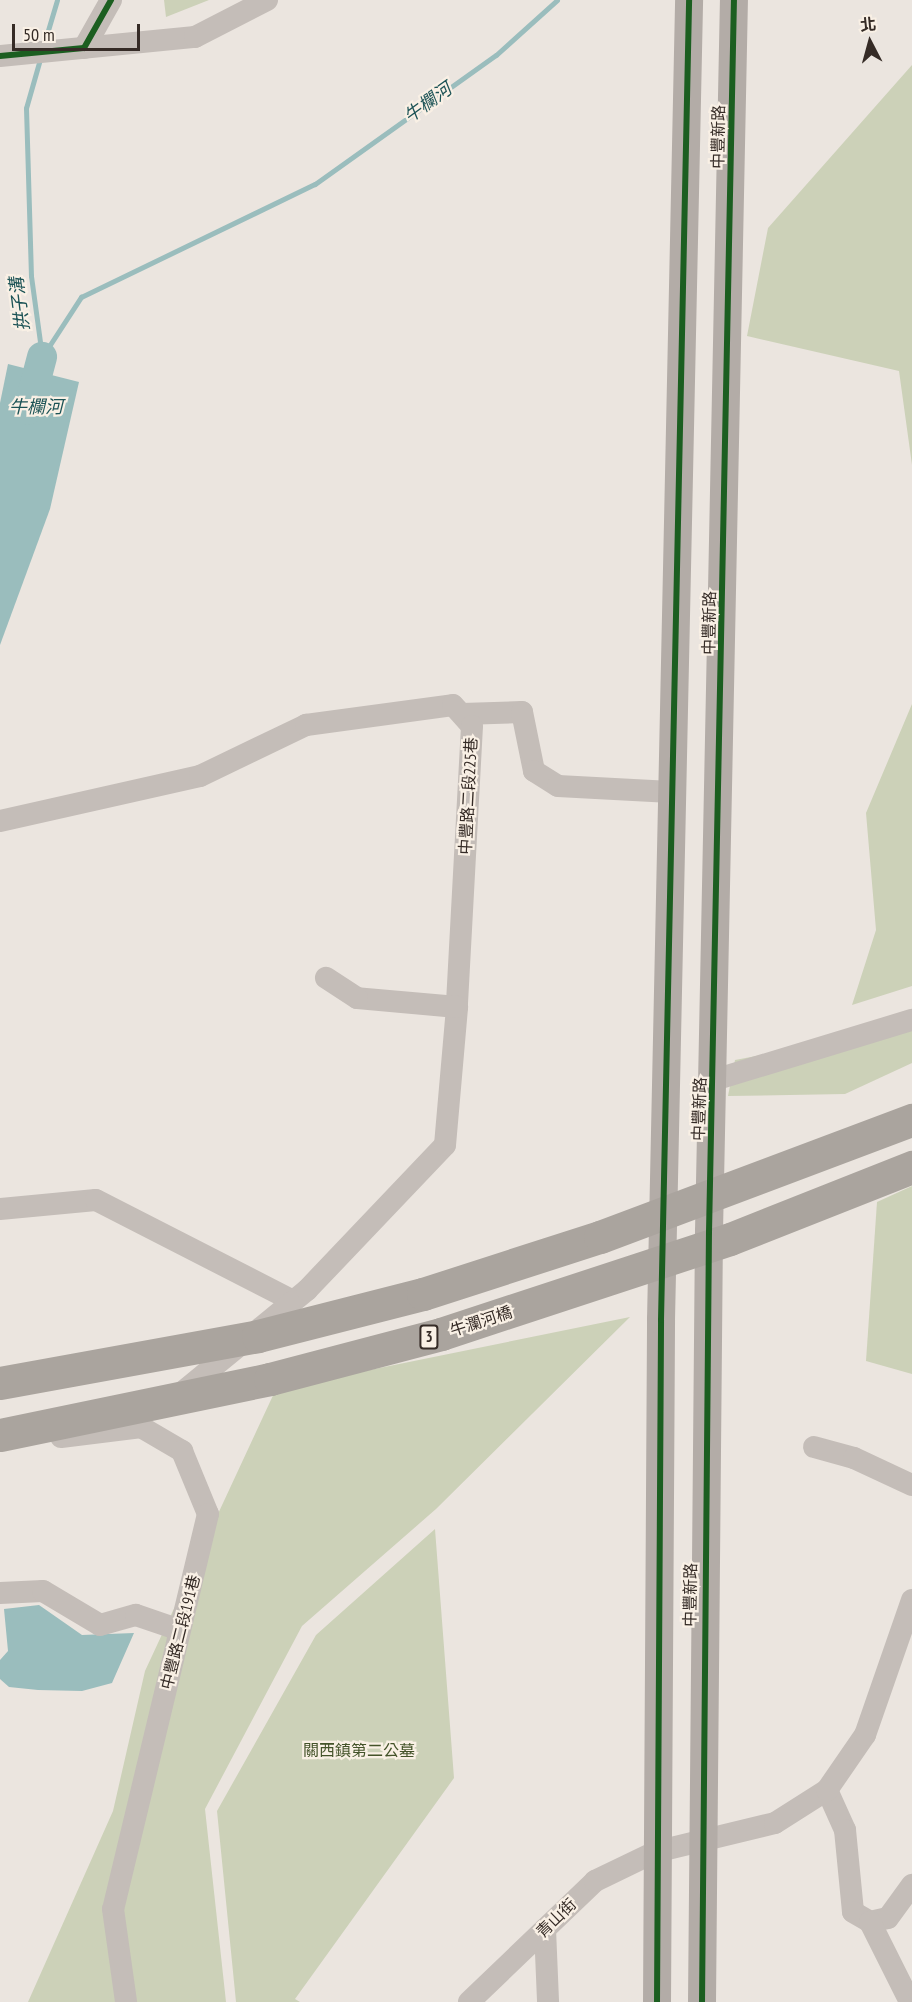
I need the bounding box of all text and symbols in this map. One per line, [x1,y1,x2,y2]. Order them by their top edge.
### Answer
scale bar [15,12,142,50]
north arrow [840,12,900,72]
text: 北 [859,13,877,35]
text: 50 m [23,23,55,46]
water label: 牛欄河 [400,78,456,128]
street label: 中豐新路 [708,105,728,169]
water label: 拱子溝 [6,276,34,332]
water label: 牛欄河 [9,396,63,418]
street label: 中豐新路 [699,591,719,655]
street label: 中豐路二段225巷 [455,737,481,855]
street label: 中豐新路 [688,1077,710,1141]
street label: 牛瀾河橋 [448,1302,514,1340]
road number: 3 [418,1325,440,1349]
street label: 中豐新路 [680,1563,700,1627]
street label: 中豐路二段191巷 [156,1573,204,1691]
park label: 關西鎮第二公墓 [303,1740,415,1760]
street label: 青山街 [532,1894,580,1942]

